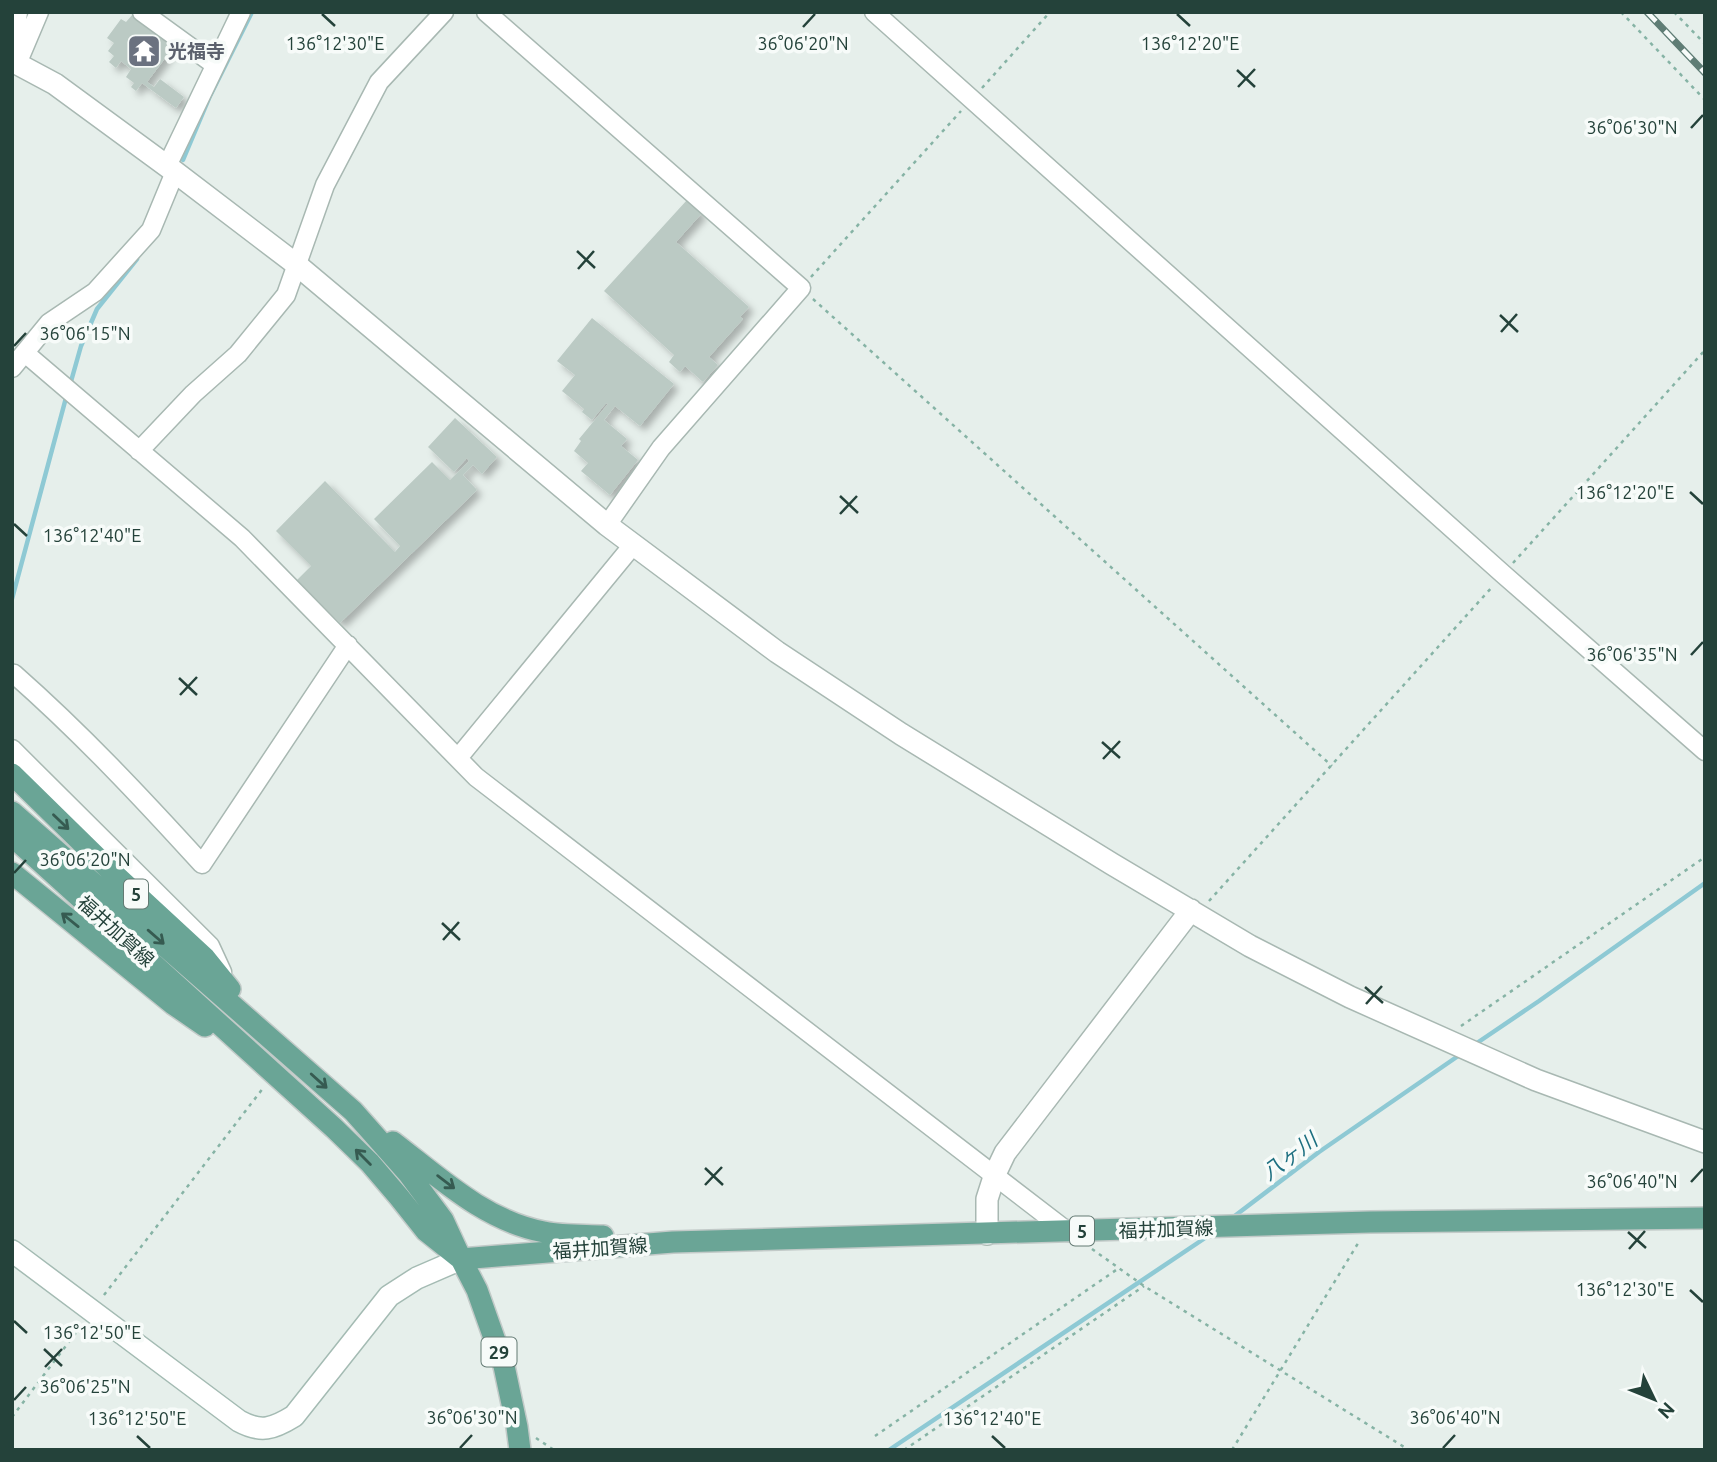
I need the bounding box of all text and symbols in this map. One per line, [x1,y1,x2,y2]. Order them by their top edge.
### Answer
temple icon: 光福寺 [125,32,163,70]
text: 136°12'30"E [286,33,384,53]
text: 36°06'20"N [757,33,849,53]
text: 136°12'20"E [1141,33,1239,53]
place label: 光福寺 [168,40,225,62]
text: 36°06'30"N [1586,117,1678,137]
text: 36°06'15"N [39,323,131,343]
text: 136°12'20"E [1576,482,1674,502]
text: 136°12'40"E [43,525,141,545]
text: 36°06'35"N [1586,644,1678,664]
one-way arrow [52,813,69,830]
text: 36°06'20"N [39,849,131,869]
road number: 5 [124,880,148,908]
street label: 福井加賀線 [73,891,159,971]
one-way arrow [62,913,80,928]
one-way arrow [147,929,165,945]
one-way arrow [310,1073,328,1089]
water label: 八ヶ川 [1257,1126,1323,1185]
one-way arrow [355,1149,372,1166]
text: 36°06'40"N [1586,1171,1678,1191]
one-way arrow [436,1175,454,1190]
road number: 5 [1070,1216,1094,1246]
street label: 福井加賀線 [1118,1216,1214,1242]
street label: 福井加賀線 [552,1234,648,1262]
text: 136°12'30"E [1576,1279,1674,1299]
text: 136°12'50"E [43,1322,141,1342]
road number: 29 [482,1338,516,1366]
north arrow [1619,1364,1689,1434]
text: 36°06'25"N [39,1376,131,1396]
text: N [1654,1398,1679,1423]
text: 36°06'30"N [426,1407,518,1427]
text: 36°06'40"N [1409,1407,1501,1427]
text: 136°12'50"E [88,1408,186,1428]
text: 136°12'40"E [943,1408,1041,1428]

